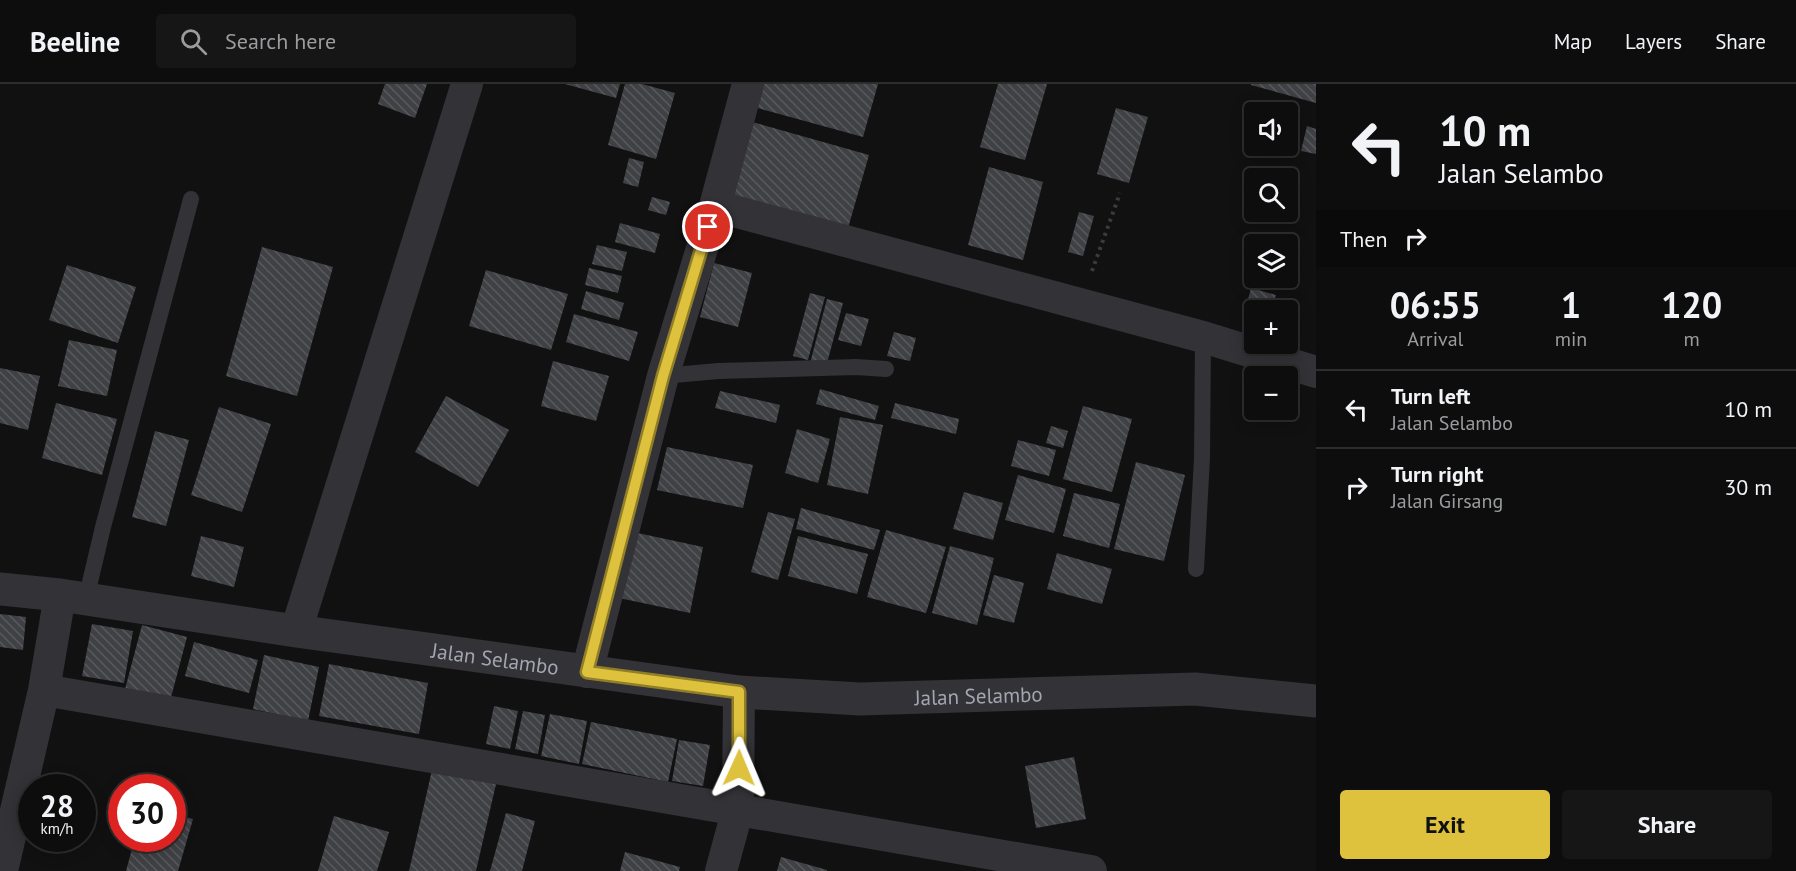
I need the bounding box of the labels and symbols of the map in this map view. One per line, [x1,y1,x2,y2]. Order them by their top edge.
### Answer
pin [682,201,733,252]
street label: Jalan Selambo [429,636,560,681]
street label: Jalan Selambo [913,680,1043,711]
position arrow [707,736,771,800]
speed limit sign: 30 [108,774,186,852]

